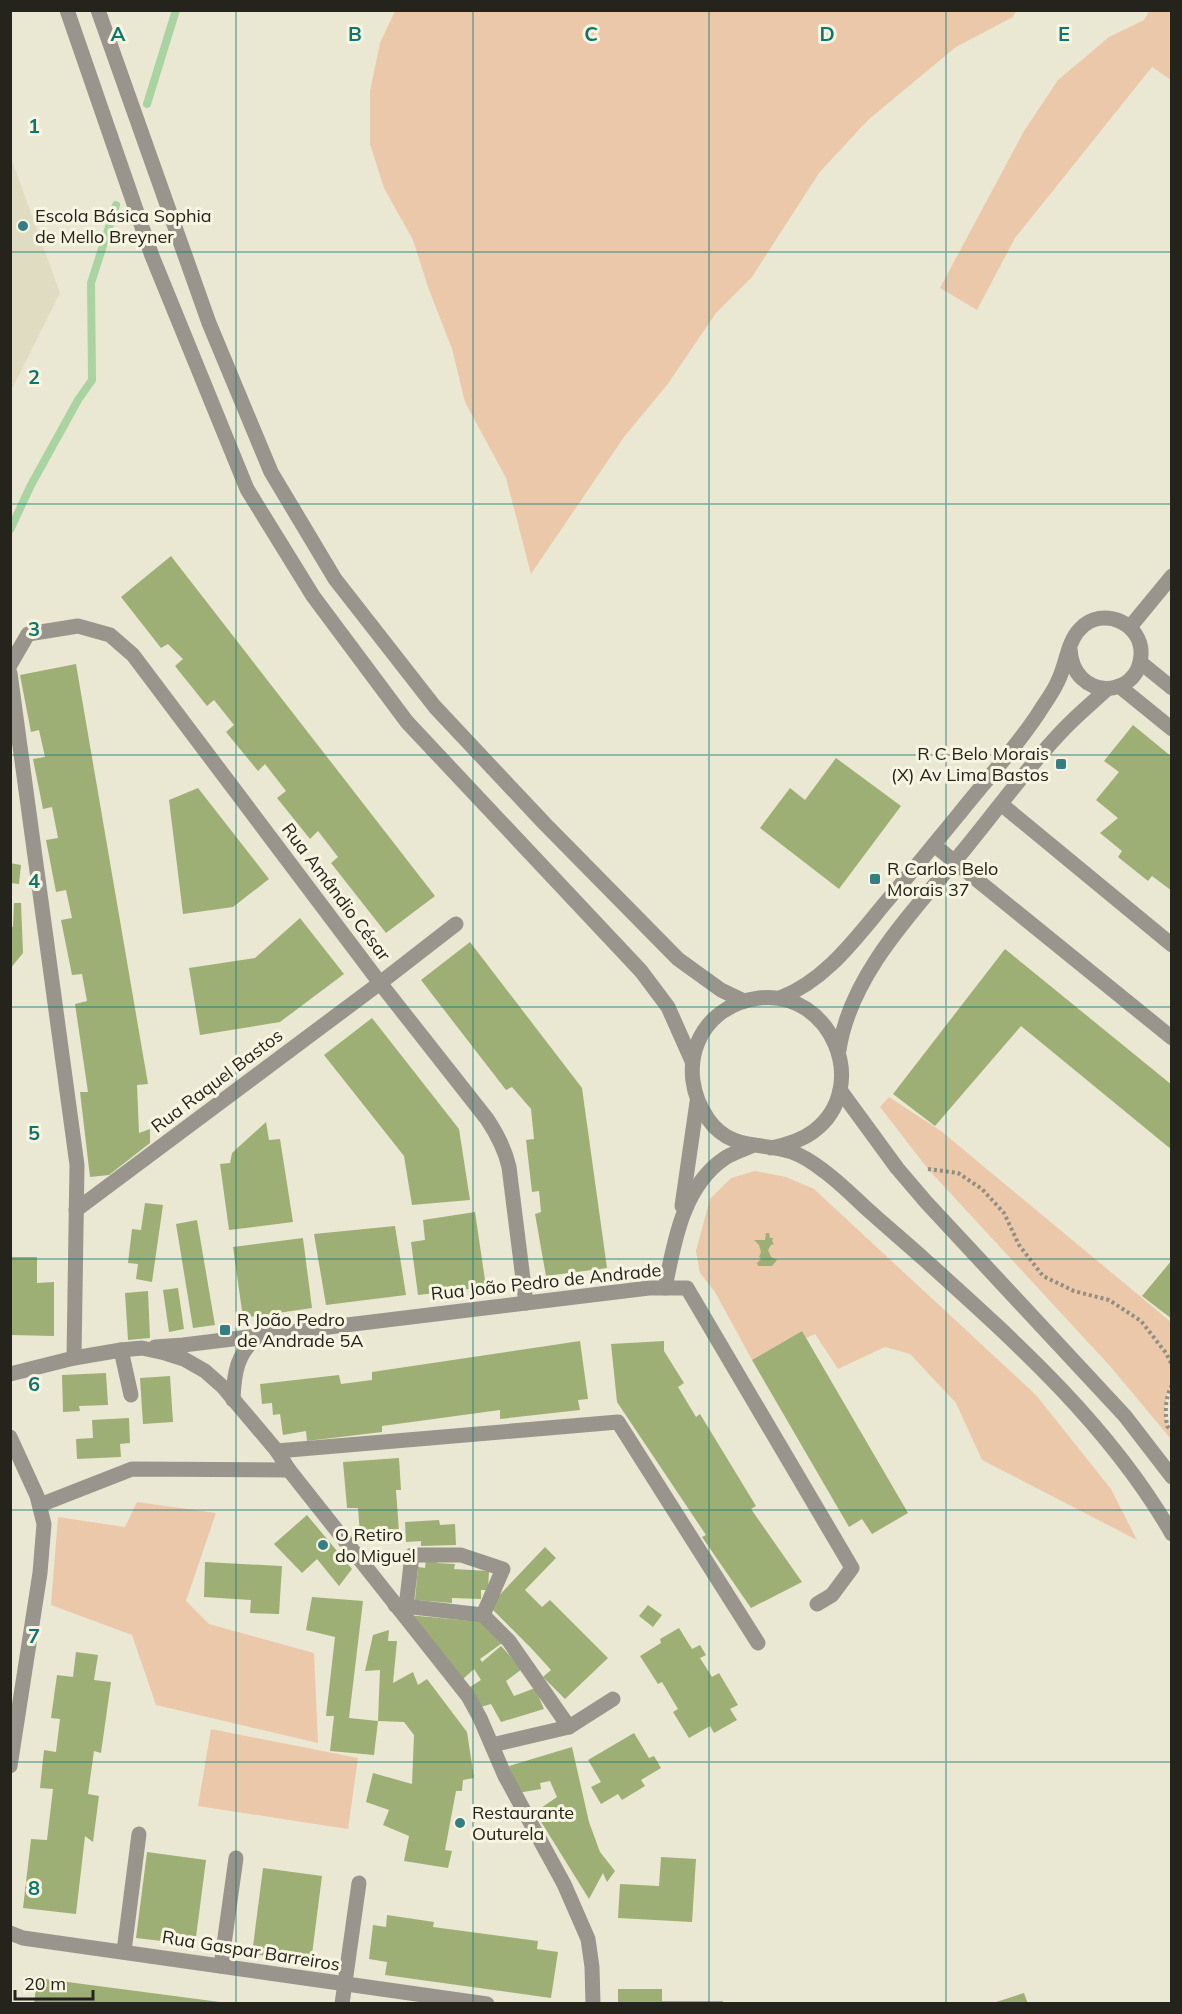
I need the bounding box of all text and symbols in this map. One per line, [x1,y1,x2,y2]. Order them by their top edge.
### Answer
text: A [111,21,126,46]
text: B [348,21,362,46]
text: C [584,21,598,46]
text: D [819,21,835,46]
text: E [1058,21,1070,46]
text: 1 [28,113,40,138]
place label: Escola Básica Sophia de Mello Breyner [35,204,212,248]
marker: Escola Básica Sophia de Mello Breyner [16,219,30,233]
text: 2 [28,364,40,389]
text: 3 [28,616,40,641]
place label: R C Belo Morais (X) Av Lima Bastos [891,742,1049,786]
marker: R C Belo Morais (X) Av Lima Bastos [1054,757,1068,771]
street label: Rua Amândio César [277,818,396,965]
place label: R Carlos Belo Morais 37 [887,857,998,901]
text: 4 [28,868,40,893]
marker: R Carlos Belo Morais 37 [868,872,882,886]
street label: Rua Raquel Bastos [146,1024,287,1138]
text: 5 [28,1120,40,1145]
street label: Rua João Pedro de Andrade [430,1258,662,1305]
place label: R João Pedro de Andrade 5A [237,1308,363,1352]
marker: R João Pedro de Andrade 5A [218,1323,232,1337]
text: 6 [28,1371,40,1396]
place label: O Retiro do Miguel [335,1523,416,1567]
marker: O Retiro do Miguel [316,1538,330,1552]
text: 7 [28,1623,40,1648]
place label: Restaurante Outurela [472,1801,574,1845]
marker: Restaurante Outurela [453,1816,467,1830]
text: 8 [28,1875,40,1900]
street label: Rua Gaspar Barreiros [161,1925,342,1976]
scale bar [15,1963,93,2001]
text: 20 m [24,1972,66,1995]

